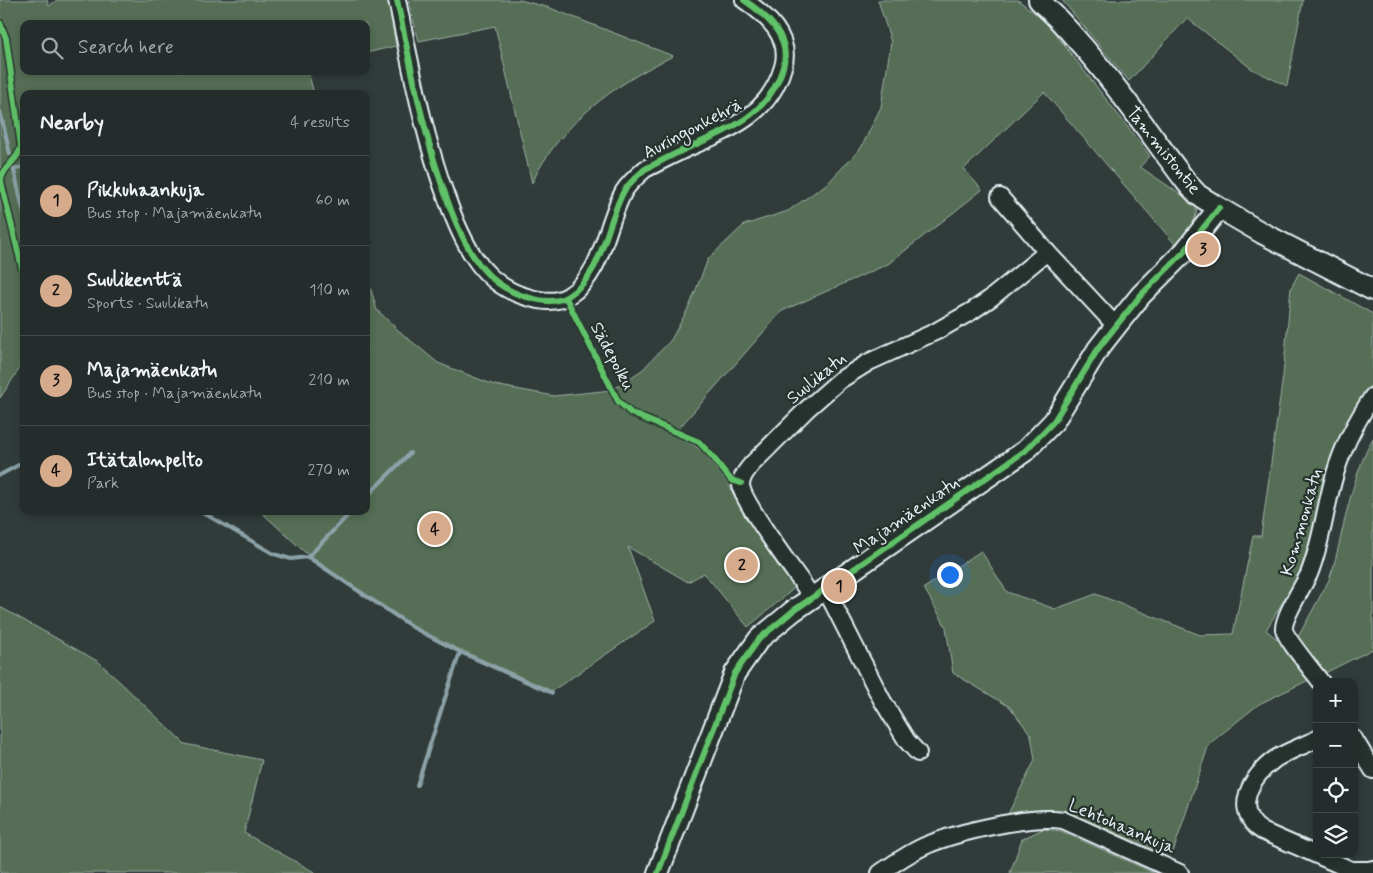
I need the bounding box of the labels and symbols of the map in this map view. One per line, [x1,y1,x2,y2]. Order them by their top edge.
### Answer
street label: Auringonkehrä [639,93,747,166]
street label: Tammistontie [1120,102,1206,200]
pin: 3 [1187,230,1219,268]
street label: Sädepolku [584,318,640,395]
street label: Suulikatu [782,347,852,410]
street label: Kommonkatu [1275,466,1329,579]
street label: Majamäenkatu [849,471,964,560]
pin: 4 [419,510,451,548]
pin: 2 [726,546,758,584]
your location [937,562,963,588]
pin: 1 [823,567,855,605]
street label: Lehtohaankuja [1064,794,1179,860]

